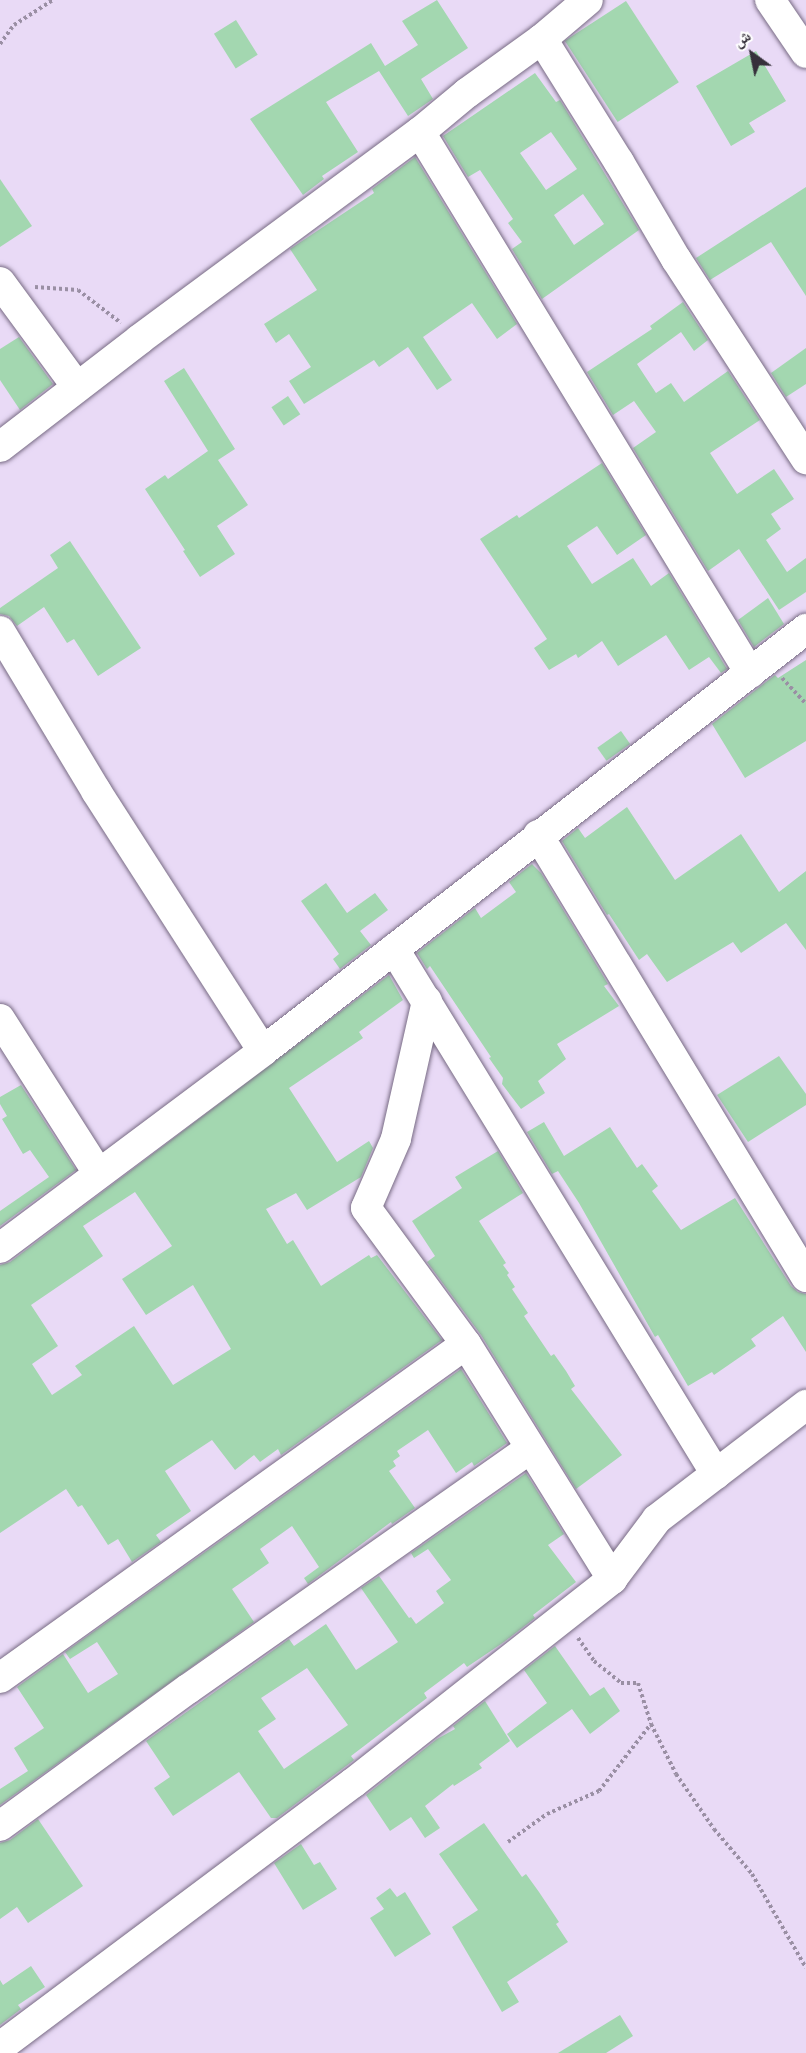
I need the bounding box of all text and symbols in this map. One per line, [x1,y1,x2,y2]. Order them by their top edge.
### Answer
north arrow [722,24,782,84]
text: ش [730,26,754,51]

